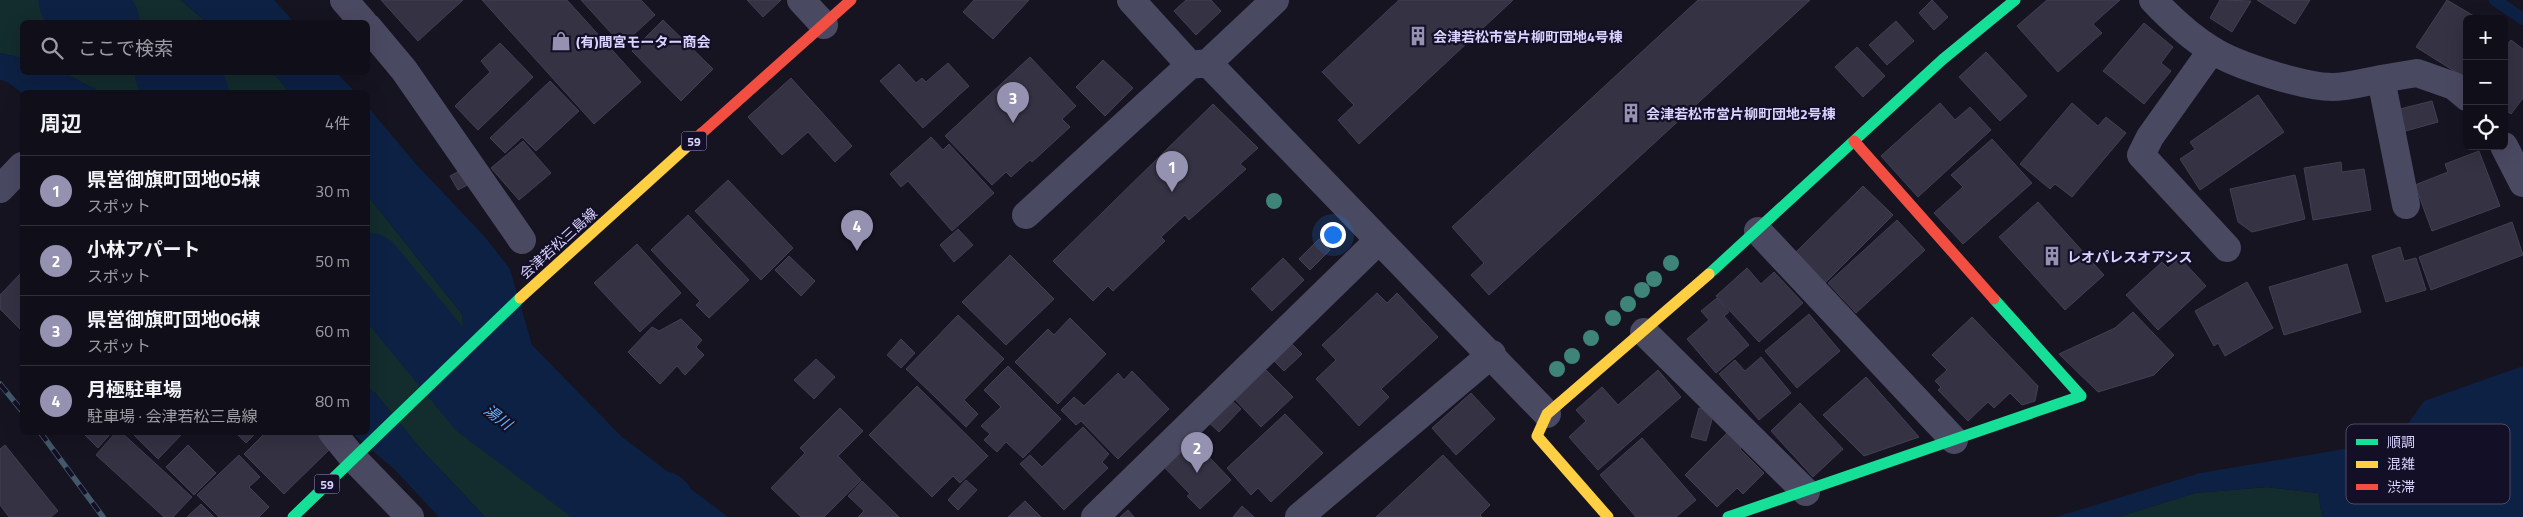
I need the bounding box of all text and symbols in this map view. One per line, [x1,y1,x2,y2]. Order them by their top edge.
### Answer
map controls [2463,15,2508,150]
button: + [2463,15,2508,60]
search box [20,20,370,75]
building icon: 会津若松市営片柳町団地4号棟 [1407,25,1429,47]
place label: 会津若松市営片柳町団地4号棟 [1433,26,1623,47]
shop icon: (有)間宮モーター商会 [550,30,572,52]
place label: (有)間宮モーター商会 [576,31,711,52]
text: ここで検索 [78,33,173,62]
icon: search [38,34,66,62]
button: − [2463,60,2508,105]
pin: 3 [997,82,1029,123]
building icon: 会津若松市営片柳町団地2号棟 [1620,102,1642,124]
place label: 会津若松市営片柳町団地2号棟 [1646,103,1836,124]
button: locate [2463,105,2508,150]
text: 周辺 [40,107,82,139]
text: 4件 [325,111,350,135]
road number: 59 [682,132,706,150]
pin: 1 [1156,151,1188,192]
text: 県営御旗町団地05棟 [87,164,260,193]
text: 1 [52,179,60,203]
text: 30 m [315,179,350,203]
text: スポット [87,194,151,218]
street label: 会津若松三島線 [515,202,601,284]
pin: 4 [841,210,873,251]
your location [1320,222,1346,248]
text: 小林アパート [87,234,201,263]
building icon: レオパレスオアシス [2041,245,2063,267]
place label: レオパレスオアシス [2067,246,2192,267]
text: 2 [52,249,60,273]
text: 50 m [315,249,350,273]
text: スポット [87,264,151,288]
text: 県営御旗町団地06棟 [87,304,260,333]
text: 3 [52,319,60,343]
text: 60 m [315,319,350,343]
text: スポット [87,334,151,358]
text: 月極駐車場 [87,374,182,403]
text: 4 [52,389,60,413]
text: 80 m [315,389,350,413]
water label: 湯川 [479,399,518,436]
text: 駐車場 · 会津若松三島線 [87,404,258,428]
legend [2346,424,2510,504]
text: 順調 [2387,431,2415,452]
pin: 2 [1181,432,1213,473]
text: 混雑 [2387,453,2415,474]
road number: 59 [314,474,340,494]
text: 渋滞 [2387,476,2415,497]

